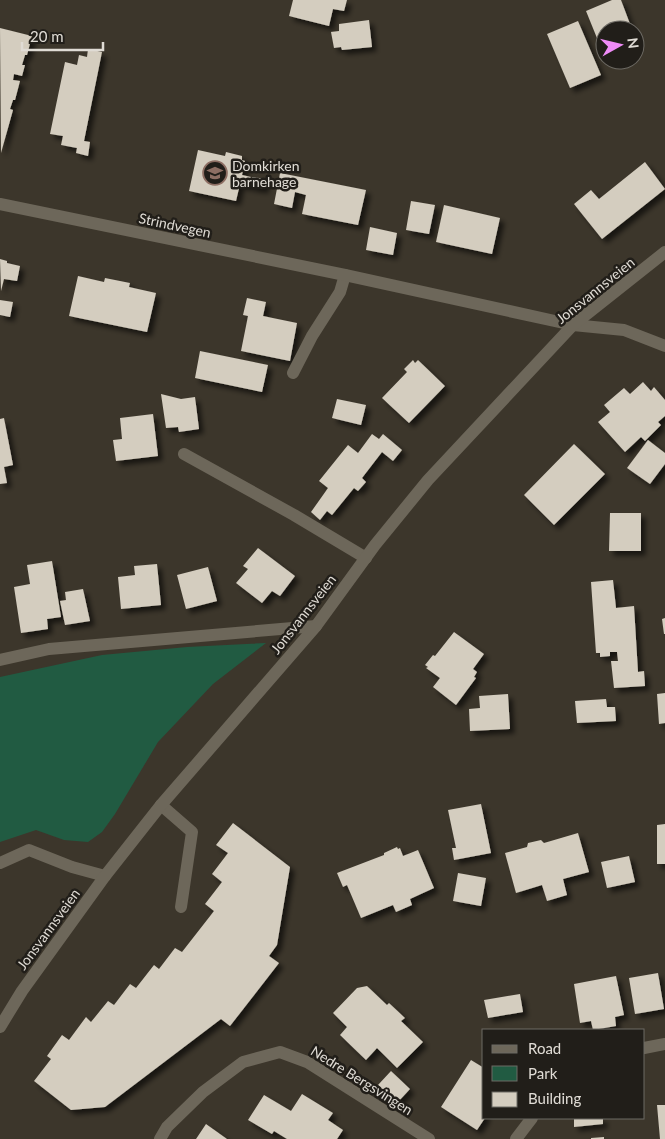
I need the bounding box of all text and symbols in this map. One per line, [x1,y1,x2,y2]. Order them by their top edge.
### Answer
scale bar [22,20,104,52]
north arrow [595,20,645,70]
text: 20 m [30,27,64,45]
text: N [624,37,643,50]
place label: Domkirken barnehage [232,157,300,190]
school or university icon: Domkirken barnehage [202,160,228,186]
street label: Strindvegen [137,209,213,241]
street label: Jonsvannsveien [552,253,638,327]
street label: Jonsvannsveien [267,571,339,657]
street label: Jonsvannsveien [13,885,83,973]
legend [482,1029,645,1119]
text: Road [528,1039,561,1057]
street label: Nedre Bergsvingen [308,1042,416,1118]
text: Park [528,1064,558,1082]
text: Building [528,1089,581,1107]

